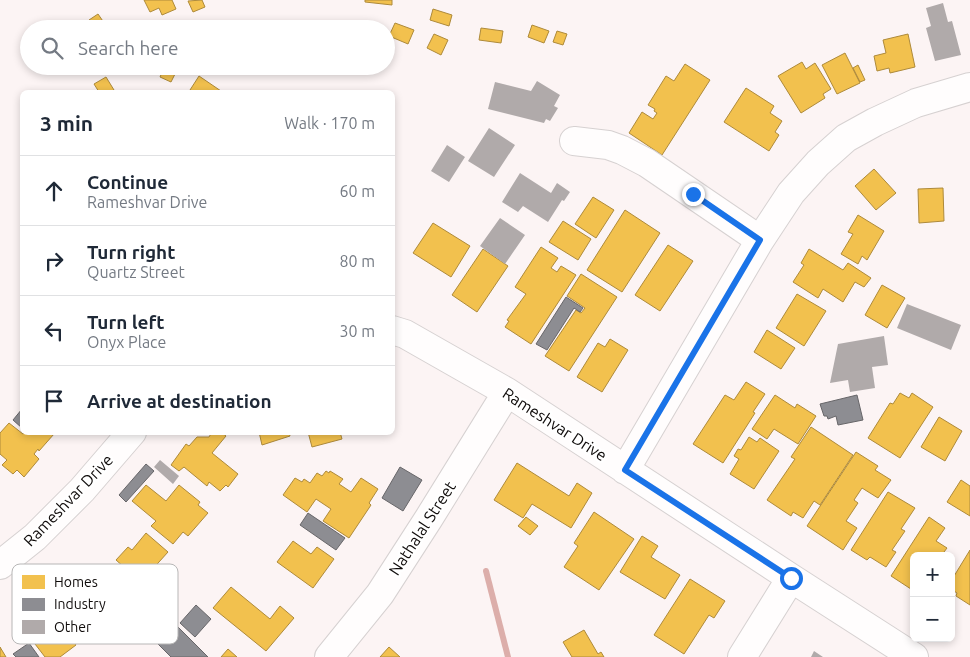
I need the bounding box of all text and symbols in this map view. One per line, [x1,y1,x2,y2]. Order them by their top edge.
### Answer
search box [20,20,395,75]
icon: search [38,34,66,62]
text: Search here [78,37,178,59]
text: 3 min [40,111,93,135]
text: Walk · 170 m [284,114,375,132]
text: Continue [87,171,168,193]
icon: ahead [40,177,68,205]
text: 60 m [339,182,375,200]
route end [682,183,705,206]
text: Rameshvar Drive [87,193,207,211]
text: Turn right [87,241,175,263]
icon: right [40,247,68,275]
text: 80 m [339,252,375,270]
text: Quartz Street [87,263,185,281]
text: Turn left [87,311,165,333]
icon: left [40,317,68,345]
text: 30 m [339,322,375,340]
text: Onyx Place [87,333,166,351]
street label: Rameshvar Drive [500,384,610,464]
icon: arrive [40,387,68,415]
text: Arrive at destination [87,390,272,412]
street label: Rameshvar Drive [20,450,116,550]
street label: Nathalal Street [385,477,459,578]
map controls [910,552,955,642]
button: + [910,552,955,597]
legend [12,564,178,644]
route start [780,567,803,590]
text: Homes [54,574,98,590]
text: Industry [54,596,106,612]
button: − [910,597,955,642]
text: Other [54,619,92,635]

